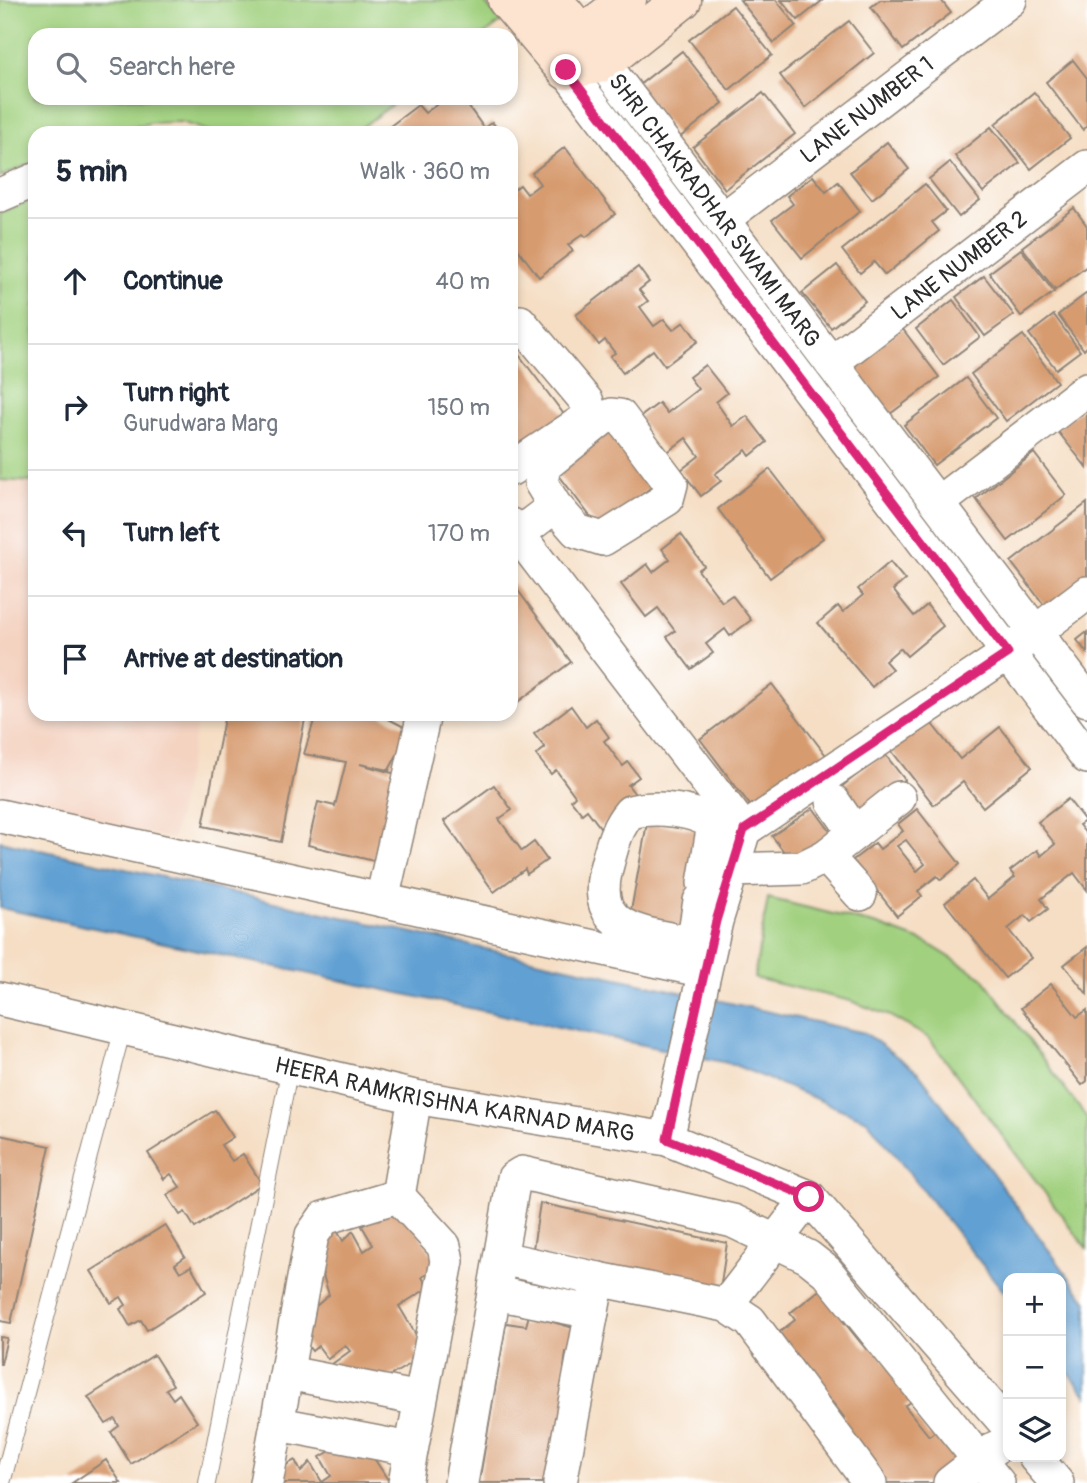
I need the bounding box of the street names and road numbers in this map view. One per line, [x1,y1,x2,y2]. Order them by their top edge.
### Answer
street label: LANE NUMBER 1 [795,50,939,170]
street label: SHRI CHAKRADHAR SWAMI MARG [602,68,827,353]
street label: LANE NUMBER 2 [885,204,1033,327]
street label: HEERA RAMKRISHNA KARNAD MARG [272,1050,637,1148]

